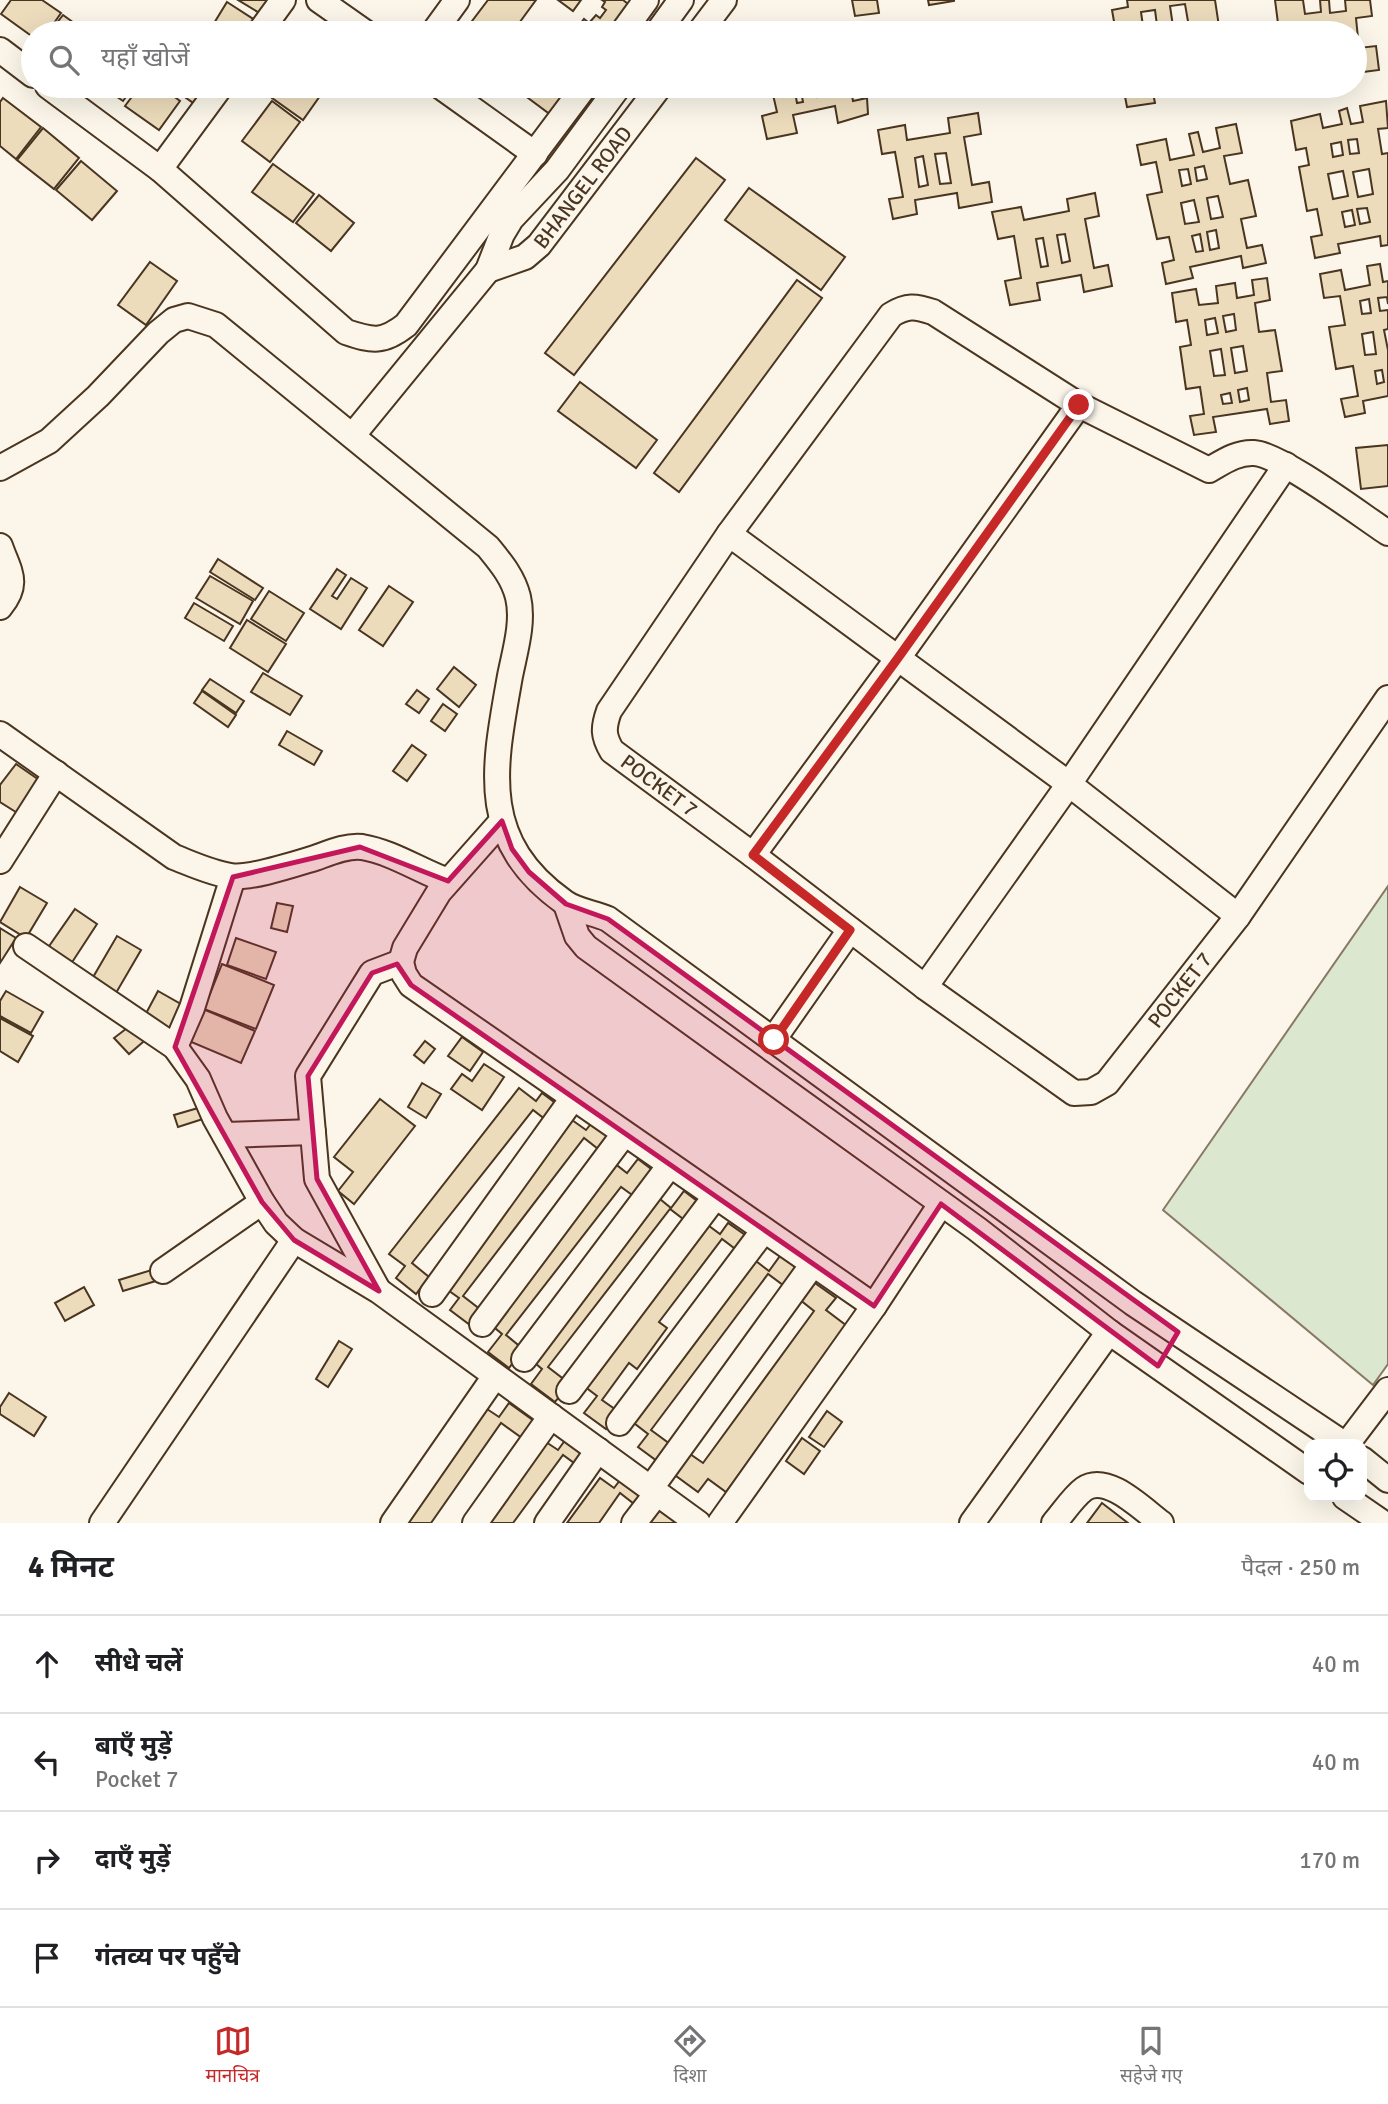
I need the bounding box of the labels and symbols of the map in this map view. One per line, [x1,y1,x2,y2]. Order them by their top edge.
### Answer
street label: BHANGEL ROAD [528,121,638,254]
route end [1063,389,1094,420]
street label: POCKET 7 [615,749,703,823]
street label: POCKET 7 [1142,947,1218,1033]
route start [758,1024,789,1055]

